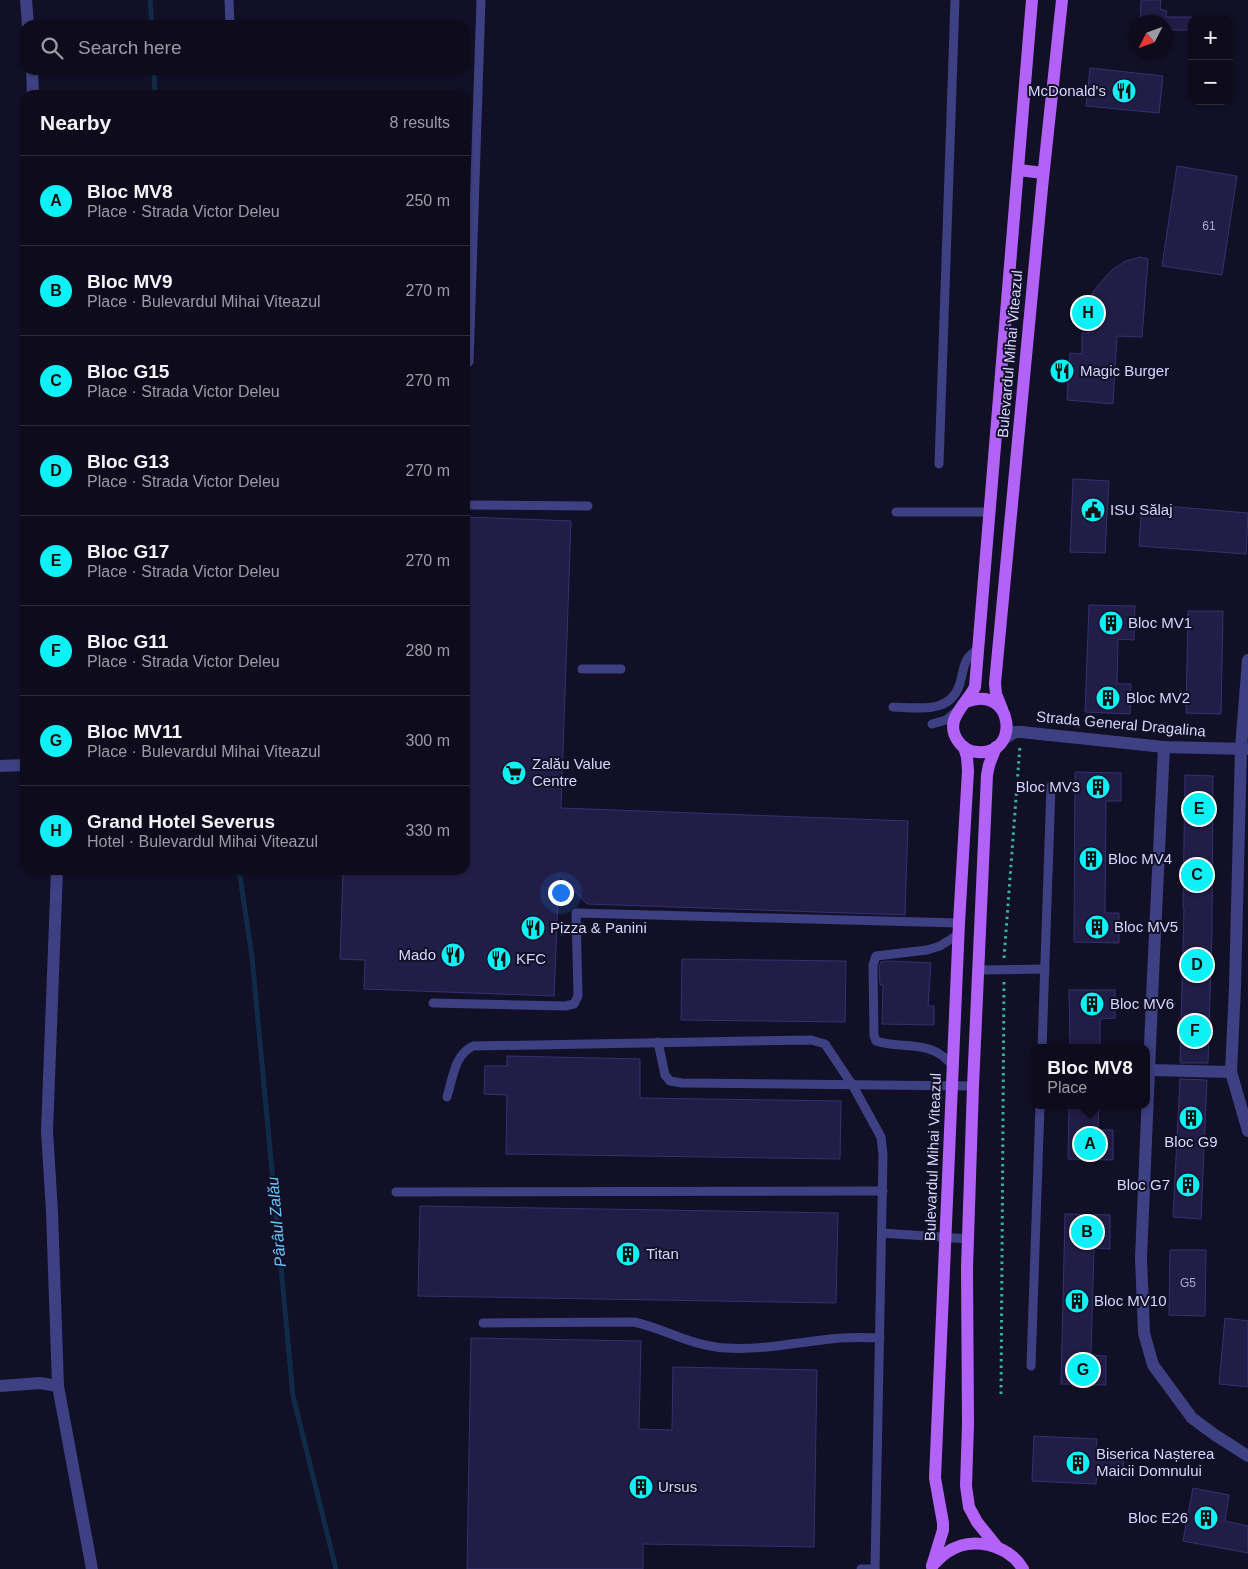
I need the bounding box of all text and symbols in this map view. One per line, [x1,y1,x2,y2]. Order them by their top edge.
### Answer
north arrow [1128,15,1173,60]
map controls [1188,15,1233,105]
button: + [1188,15,1233,60]
search box [20,20,470,75]
icon: search [38,34,66,62]
text: Search here [78,37,182,58]
button: − [1188,60,1233,105]
restaurant icon: McDonald's [1111,78,1137,104]
place label: McDonald's [1028,82,1106,99]
text: Nearby [40,111,111,134]
text: 8 results [390,114,450,131]
text: Bloc MV8 [87,181,173,202]
text: A [50,192,62,209]
text: 250 m [406,192,450,209]
text: Place · Strada Victor Deleu [87,203,280,220]
house number: 61 [1202,219,1216,233]
street label: Bulevardul Mihai Viteazul [994,269,1025,438]
text: Bloc MV9 [87,271,173,292]
text: B [50,282,62,299]
text: 270 m [406,282,450,299]
text: Place · Bulevardul Mihai Viteazul [87,293,321,310]
pin: H [1072,294,1104,332]
restaurant icon: Magic Burger [1049,358,1075,384]
text: Bloc G15 [87,361,169,382]
place label: Magic Burger [1080,362,1169,379]
text: C [50,372,62,389]
text: 270 m [406,372,450,389]
text: Place · Strada Victor Deleu [87,383,280,400]
text: Bloc G13 [87,451,169,472]
text: D [50,462,62,479]
text: 270 m [406,462,450,479]
text: Place · Strada Victor Deleu [87,473,280,490]
public building icon: ISU Sălaj [1080,497,1106,523]
place label: ISU Sălaj [1110,501,1173,518]
text: Bloc G17 [87,541,169,562]
text: E [51,552,61,569]
text: 270 m [406,552,450,569]
text: Place · Strada Victor Deleu [87,563,280,580]
building icon: Bloc MV1 [1098,610,1124,636]
place label: Bloc MV1 [1128,614,1192,631]
text: Bloc G11 [87,631,168,652]
text: F [51,642,61,659]
text: 280 m [406,642,450,659]
text: Place · Strada Victor Deleu [87,653,280,670]
building icon: Bloc MV2 [1095,685,1121,711]
place label: Bloc MV2 [1126,689,1190,706]
street label: Strada General Dragalina [1036,708,1207,739]
text: Bloc MV11 [87,721,182,742]
text: G [50,732,62,749]
text: 300 m [406,732,450,749]
text: Place · Bulevardul Mihai Viteazul [87,743,321,760]
place label: Zalău Value Centre [532,755,611,789]
supermarket icon: Zalău Value Centre [501,760,527,786]
building icon: Bloc MV3 [1085,774,1111,800]
place label: Bloc MV3 [1016,778,1080,795]
pin: E [1183,790,1215,828]
text: Grand Hotel Severus [87,811,275,832]
text: H [50,822,62,839]
text: 330 m [406,822,450,839]
text: Hotel · Bulevardul Mihai Viteazul [87,833,318,850]
building icon: Bloc MV4 [1078,846,1104,872]
place label: Bloc MV4 [1108,850,1172,867]
pin: C [1181,856,1213,894]
your location [548,880,574,906]
building icon: Bloc MV5 [1084,914,1110,940]
restaurant icon: Pizza & Panini [520,915,546,941]
place label: Bloc MV5 [1114,918,1178,935]
place label: Pizza & Panini [550,919,647,936]
restaurant icon: Mado [440,942,466,968]
place label: Mado [398,946,436,963]
restaurant icon: KFC [486,946,512,972]
pin: D [1181,946,1213,984]
place label: KFC [516,950,546,967]
building icon: Bloc MV6 [1079,991,1105,1017]
place label: Bloc MV6 [1110,995,1174,1012]
pin: F [1179,1012,1211,1050]
popup [1030,1044,1150,1109]
text: Bloc MV8 [1047,1057,1133,1078]
street label: Bulevardul Mihai Viteazul [921,1073,944,1241]
text: Place [1047,1079,1087,1096]
building icon: Bloc G9 [1178,1105,1204,1131]
pin: A [1074,1125,1106,1163]
place label: Bloc G9 [1164,1133,1218,1150]
building icon: Bloc G7 [1175,1172,1201,1198]
water label: Pârâul Zalău [264,1176,289,1268]
place label: Bloc G7 [1117,1176,1170,1193]
pin: B [1071,1213,1103,1251]
building icon: Titan [615,1241,641,1267]
place label: Titan [646,1245,679,1262]
house number: G5 [1180,1276,1196,1290]
building icon: Bloc MV10 [1064,1288,1090,1314]
place label: Bloc MV10 [1094,1292,1167,1309]
pin: G [1067,1351,1099,1389]
place label: Biserica Nașterea Maicii Domnului [1096,1445,1215,1479]
building icon: Biserica Nașterea Maicii Domnului [1065,1450,1091,1476]
building icon: Ursus [628,1474,654,1500]
place label: Ursus [658,1478,697,1495]
building icon: Bloc E26 [1193,1505,1219,1531]
place label: Bloc E26 [1128,1509,1188,1526]

